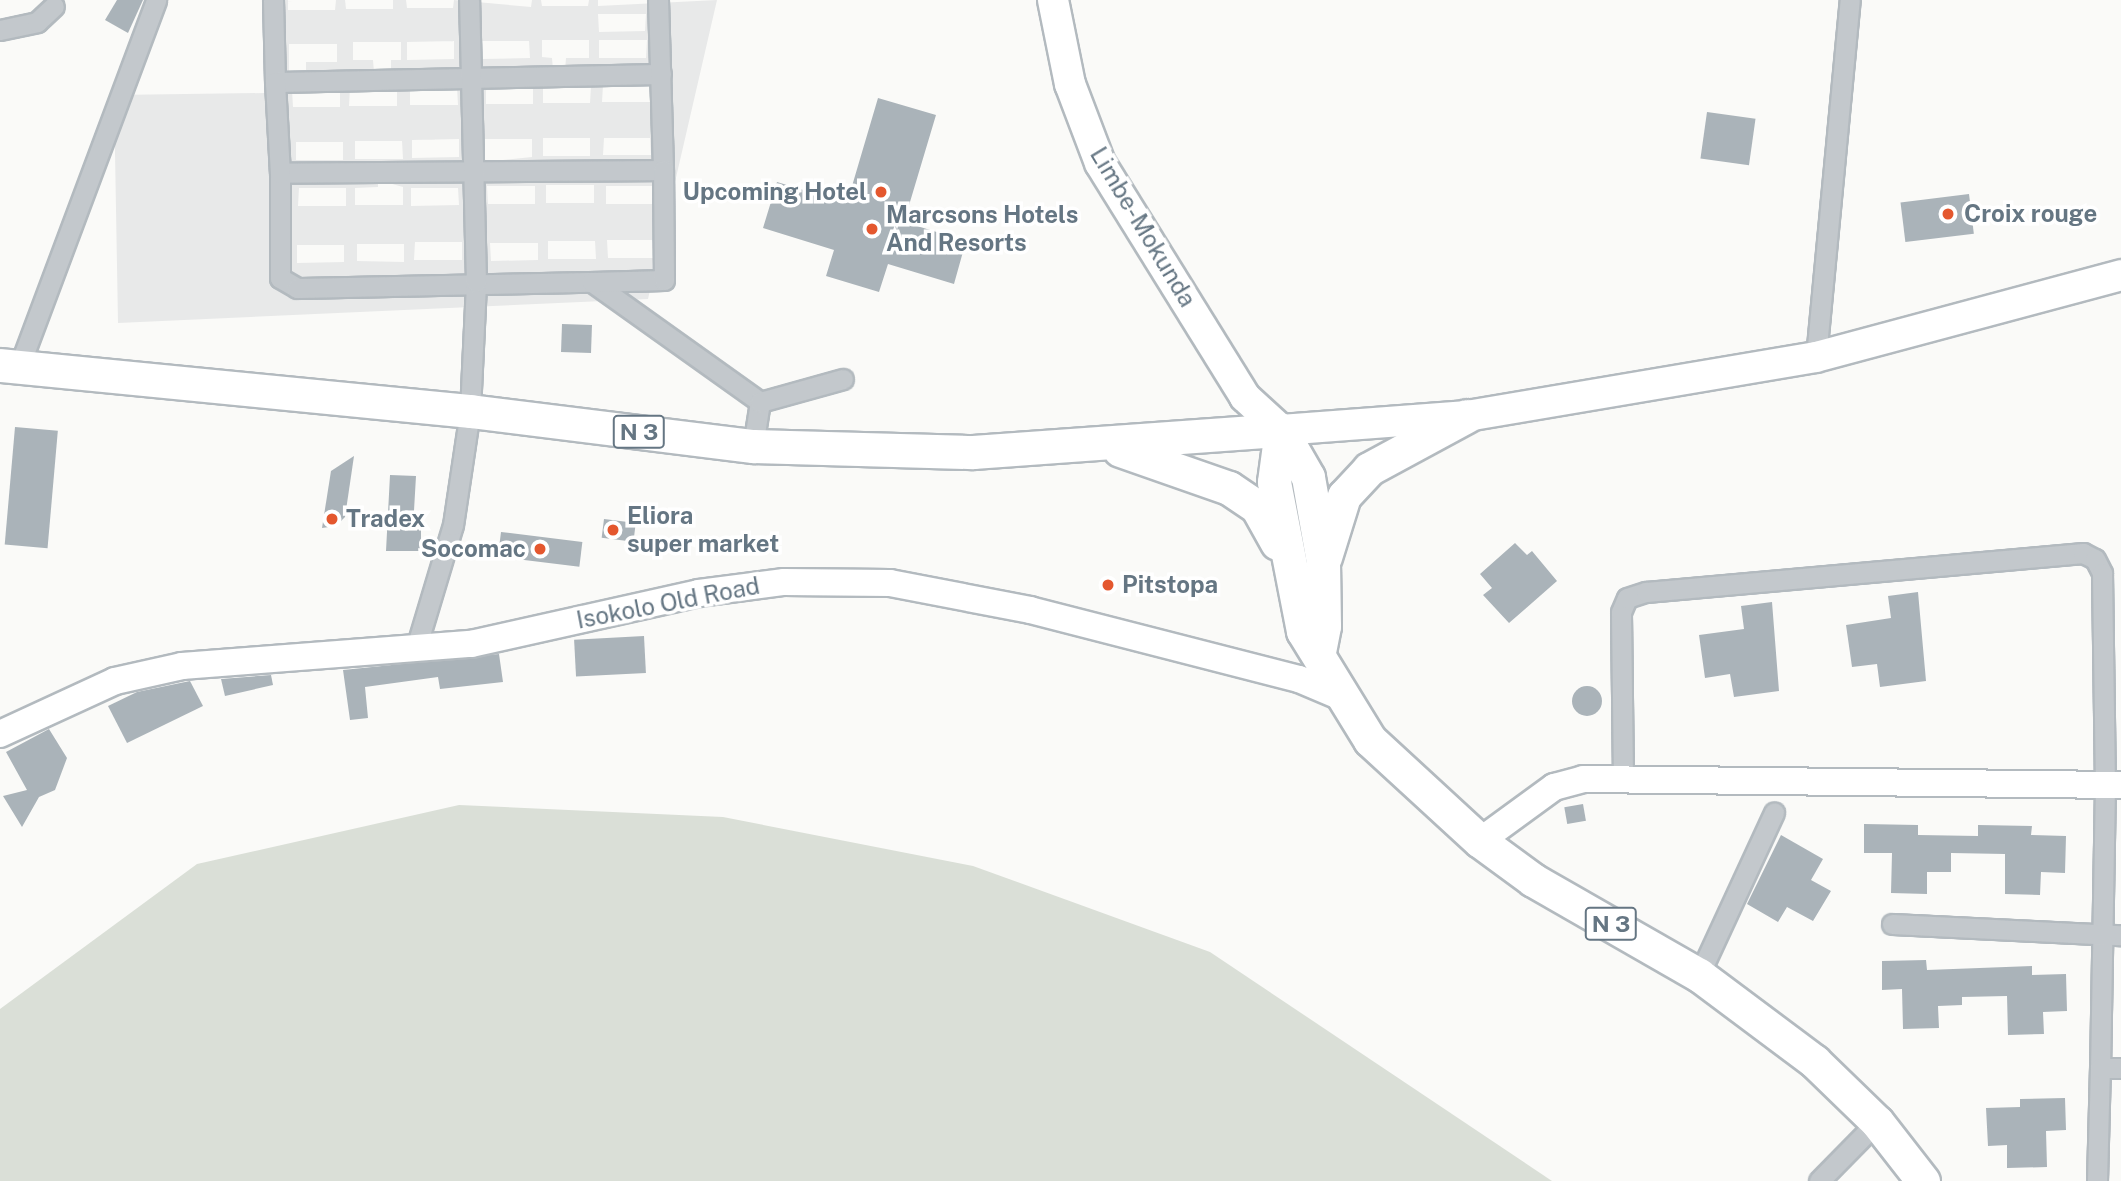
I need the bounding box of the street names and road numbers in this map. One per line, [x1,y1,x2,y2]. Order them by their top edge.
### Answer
street label: Limbe-Mokunda [1084,142,1202,312]
road number: N 3 [613,412,665,452]
street label: Isokolo Old Road [574,571,762,635]
road number: N 3 [1585,904,1637,944]

